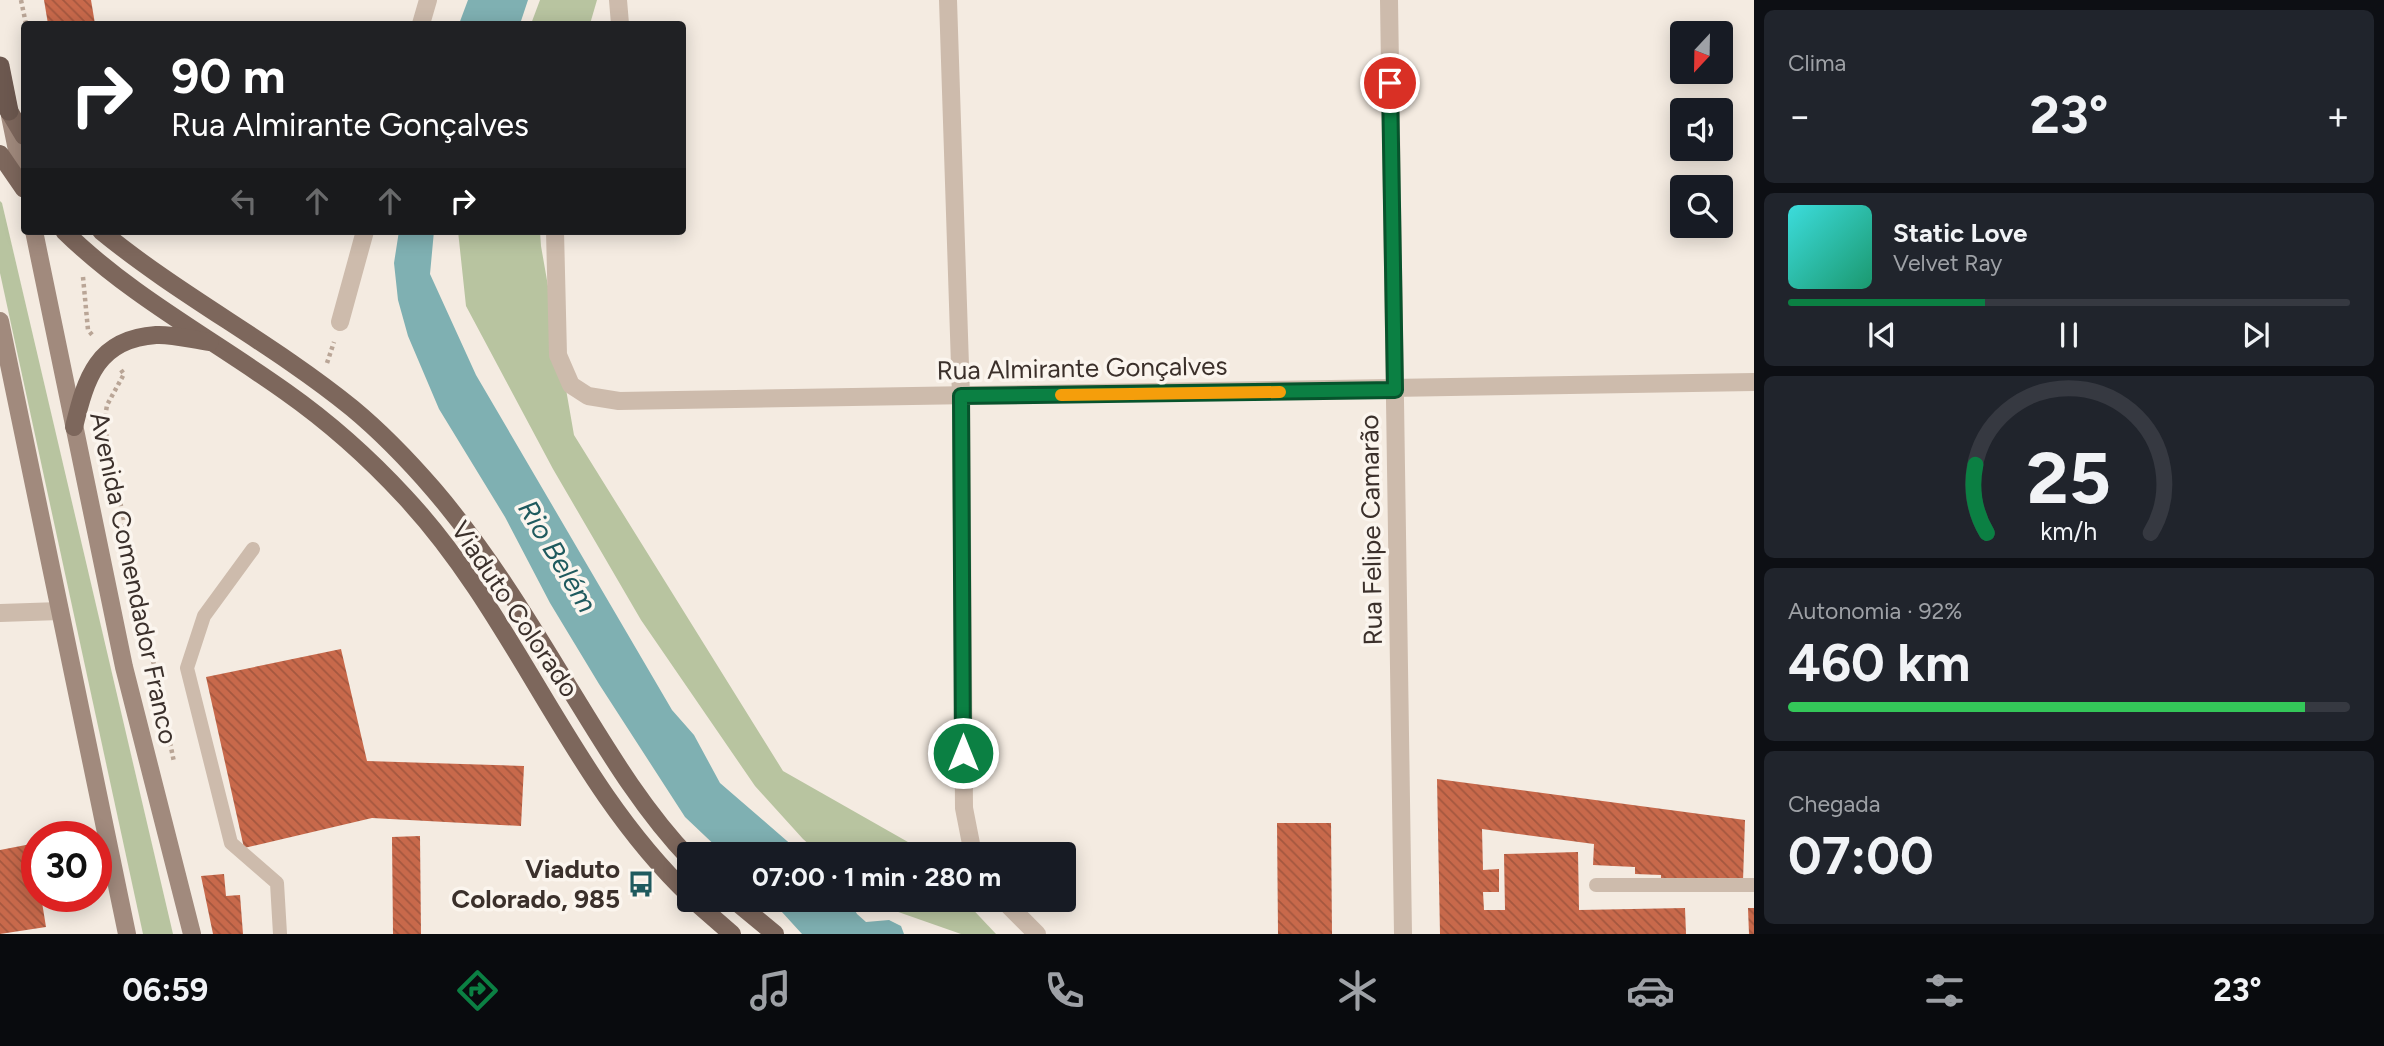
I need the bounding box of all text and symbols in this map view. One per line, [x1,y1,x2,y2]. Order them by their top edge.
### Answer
north arrow [1670,21,1732,84]
map controls [1670,21,1733,238]
text: 90 m [171,46,286,105]
icon: right [56,49,147,140]
text: Clima [1788,49,1846,77]
pin [1360,53,1420,113]
icon: arrive [1371,64,1409,102]
text: 23° [2030,84,2108,146]
text: − [1788,93,1812,139]
text: + [2326,93,2350,139]
button: sound [1670,98,1733,161]
text: Rua Almirante Gonçalves [171,106,529,144]
button: search [1670,175,1733,238]
icon: left [225,182,263,220]
icon: ahead [298,182,336,220]
icon: ahead [371,182,409,220]
icon: right [444,182,482,220]
text: Static Love [1893,217,2027,249]
text: Velvet Ray [1893,249,2002,277]
icon: previous [1863,316,1901,354]
icon: pause [2050,316,2088,354]
icon: next [2237,316,2275,354]
street label: Rua Almirante Gonçalves [936,349,1228,387]
street label: Avenida Comendador Franco [83,409,185,747]
street label: Rua Felipe Camarão [1353,414,1389,646]
text: 25 [2027,434,2111,521]
water label: Rio Belém [511,494,605,618]
street label: Viaduto Colorado [444,515,586,703]
text: km/h [2040,516,2098,546]
text: Autonomia · 92% [1788,597,1962,625]
text: 460 km [1788,632,1970,694]
position arrow [926,716,1000,790]
text: Chegada [1788,790,1880,818]
speed limit sign: 30 [21,821,112,912]
text: 07:00 [1788,825,1934,887]
place label: Viaduto Colorado, 985 [451,853,620,915]
text: 07:00 · 1 min · 280 m [752,861,1001,893]
bus stop icon: Viaduto Colorado, 985 [626,869,656,899]
icon: directions [453,966,502,1015]
icon: music [746,966,795,1015]
icon: phone [1040,966,1089,1015]
icon: climate [1333,966,1382,1015]
icon: car [1626,966,1675,1015]
icon: filters [1920,966,1969,1015]
text: 06:59 [122,971,208,1009]
text: 23° [2213,971,2262,1009]

